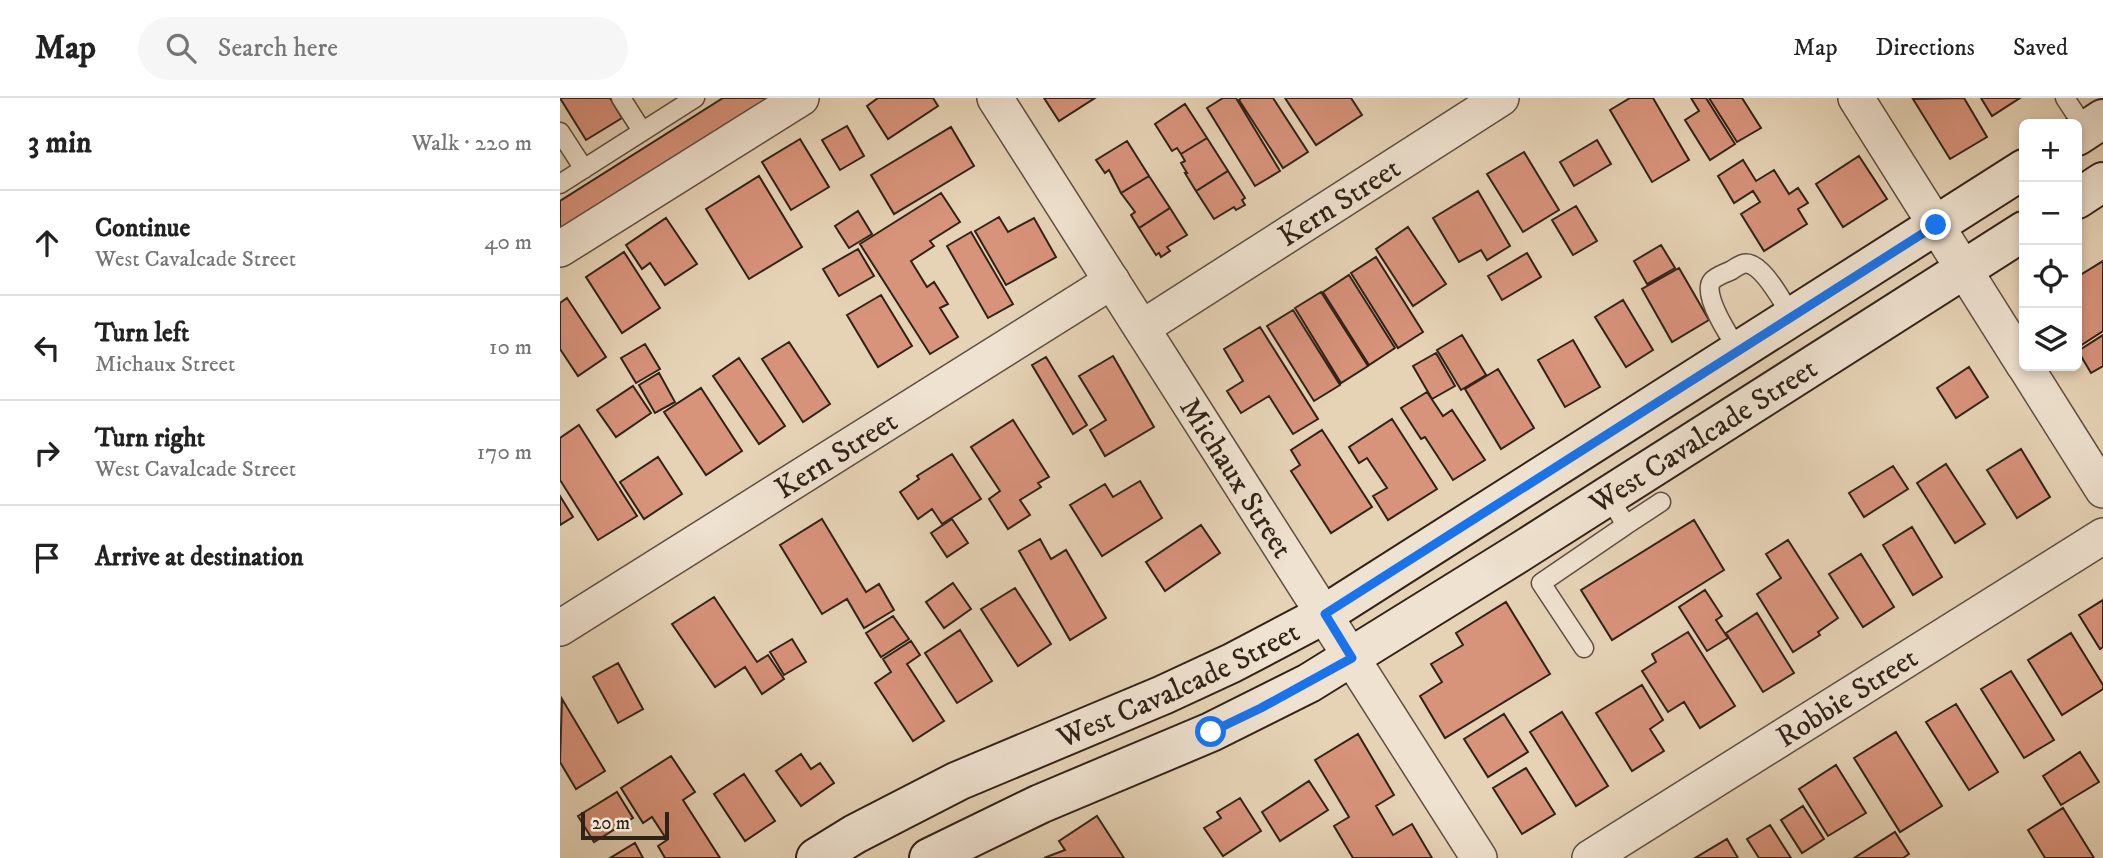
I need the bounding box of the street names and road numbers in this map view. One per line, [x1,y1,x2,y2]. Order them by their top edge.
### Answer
street label: Kern Street [1272,150,1408,256]
street label: West Cavalcade Street [1582,351,1825,523]
street label: Michaux Street [1171,391,1300,566]
street label: Kern Street [769,404,905,508]
street label: West Cavalcade Street [1051,614,1306,758]
street label: Robbie Street [1770,640,1925,756]

